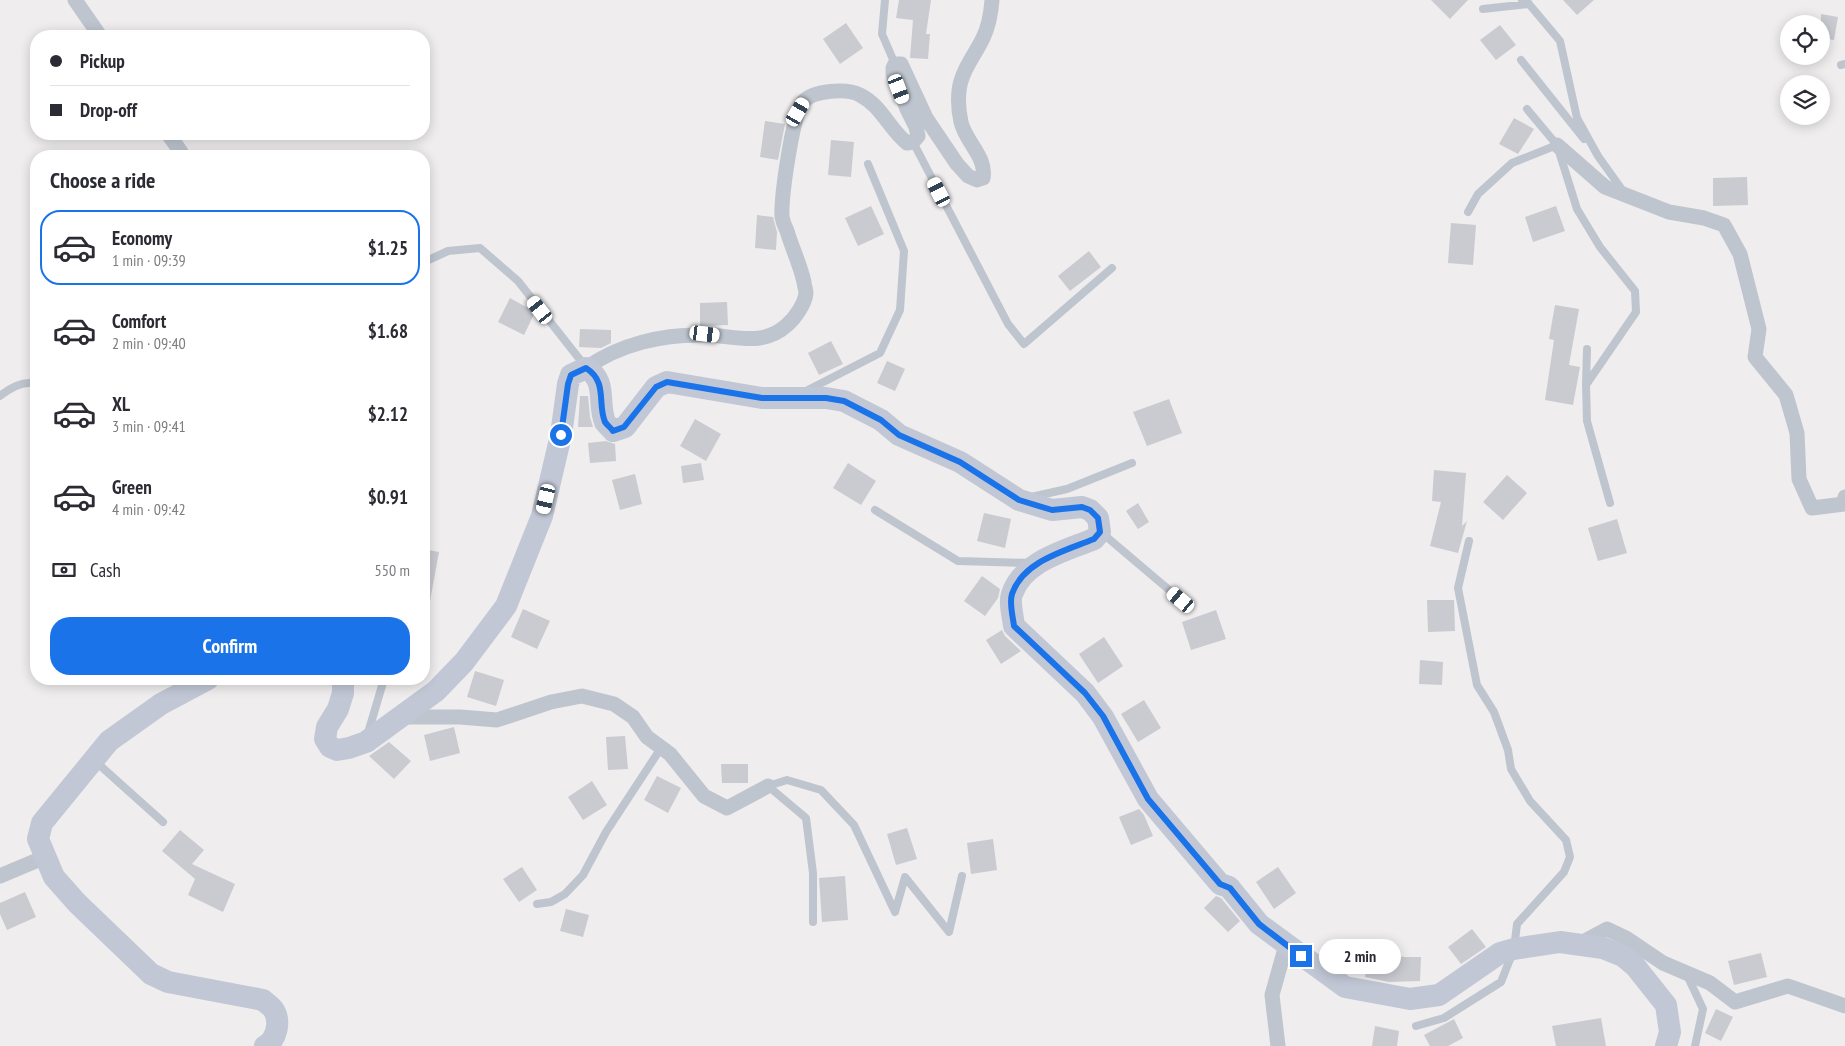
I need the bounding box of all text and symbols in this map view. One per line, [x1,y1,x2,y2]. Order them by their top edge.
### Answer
map controls [1780,15,1830,125]
button: locate [1780,15,1830,65]
text: Pickup [80,49,125,73]
car [886,72,911,106]
button: layers [1780,75,1830,125]
car [784,95,811,129]
text: Drop-off [80,98,137,122]
text: Choose a ride [50,166,155,194]
car [925,175,952,209]
icon: car [52,225,97,270]
text: Economy [112,226,172,250]
text: $1.25 [368,236,408,260]
text: 1 min · 09:39 [112,250,186,270]
car [524,294,555,326]
icon: car [52,308,97,353]
text: Comfort [112,309,166,333]
text: $1.68 [368,319,408,343]
car [689,325,720,343]
text: 2 min · 09:40 [112,333,186,353]
icon: car [52,391,97,436]
text: XL [112,392,130,416]
text: $2.12 [368,402,408,426]
text: 3 min · 09:41 [112,416,186,436]
route start [550,424,572,446]
icon: car [52,474,97,519]
text: Green [112,475,152,499]
car [535,483,556,515]
text: $0.91 [368,485,408,509]
text: 4 min · 09:42 [112,499,186,519]
icon: cash [50,556,78,584]
text: Cash [90,558,121,582]
text: 550 m [375,560,410,580]
car [1164,585,1197,615]
button: Confirm [50,617,410,675]
callout: 2 min [1318,938,1401,974]
route end [1290,945,1312,967]
text: 2 min [1344,946,1376,966]

